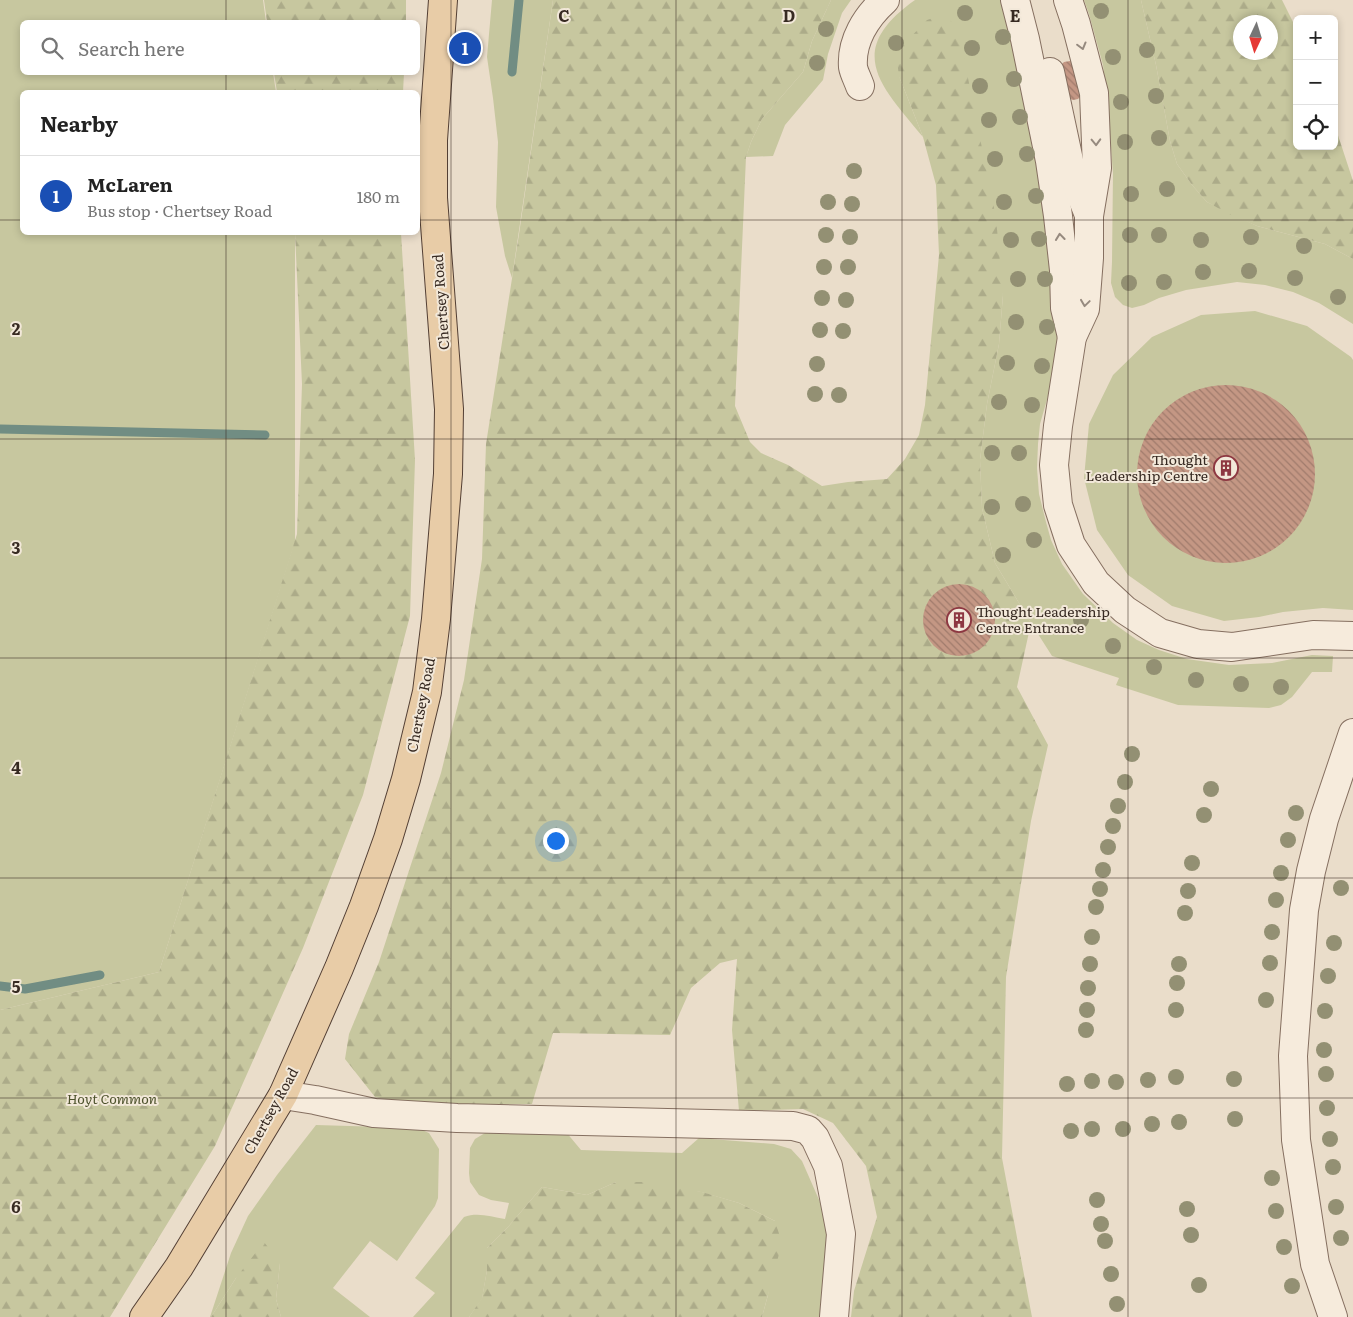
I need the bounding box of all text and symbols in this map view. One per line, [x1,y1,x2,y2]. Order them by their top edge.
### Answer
text: C [558,3,570,27]
text: D [783,3,795,27]
text: E [1010,3,1021,27]
north arrow [1233,15,1278,60]
map controls [1293,15,1338,150]
button: + [1293,15,1338,60]
search box [20,20,420,75]
pin: 1 [449,29,481,67]
icon: search [38,34,66,62]
text: Search here [78,34,185,62]
one-way arrow [1077,42,1087,50]
button: − [1293,60,1338,105]
button: locate [1293,105,1338,150]
text: Nearby [40,107,118,138]
one-way arrow [1091,138,1101,146]
text: McLaren [87,170,173,198]
text: 1 [53,184,59,208]
text: 180 m [357,184,400,208]
text: Bus stop · Chertsey Road [87,198,272,222]
one-way arrow [1055,233,1066,241]
street label: Chertsey Road [427,253,453,351]
one-way arrow [1080,300,1091,308]
text: 2 [12,316,21,340]
place label: Thought Leadership Centre [1086,449,1208,485]
building icon: Thought Leadership Centre [1213,455,1239,481]
text: 3 [12,535,21,559]
place label: Thought Leadership Centre Entrance [976,601,1110,637]
building icon: Thought Leadership Centre Entrance [946,607,972,633]
street label: Chertsey Road [401,655,439,754]
text: 4 [11,755,21,779]
your location [543,828,569,854]
text: 5 [12,974,21,998]
street label: Chertsey Road [238,1063,302,1157]
park label: Hoyt Common [67,1088,158,1108]
text: 6 [11,1194,21,1218]

